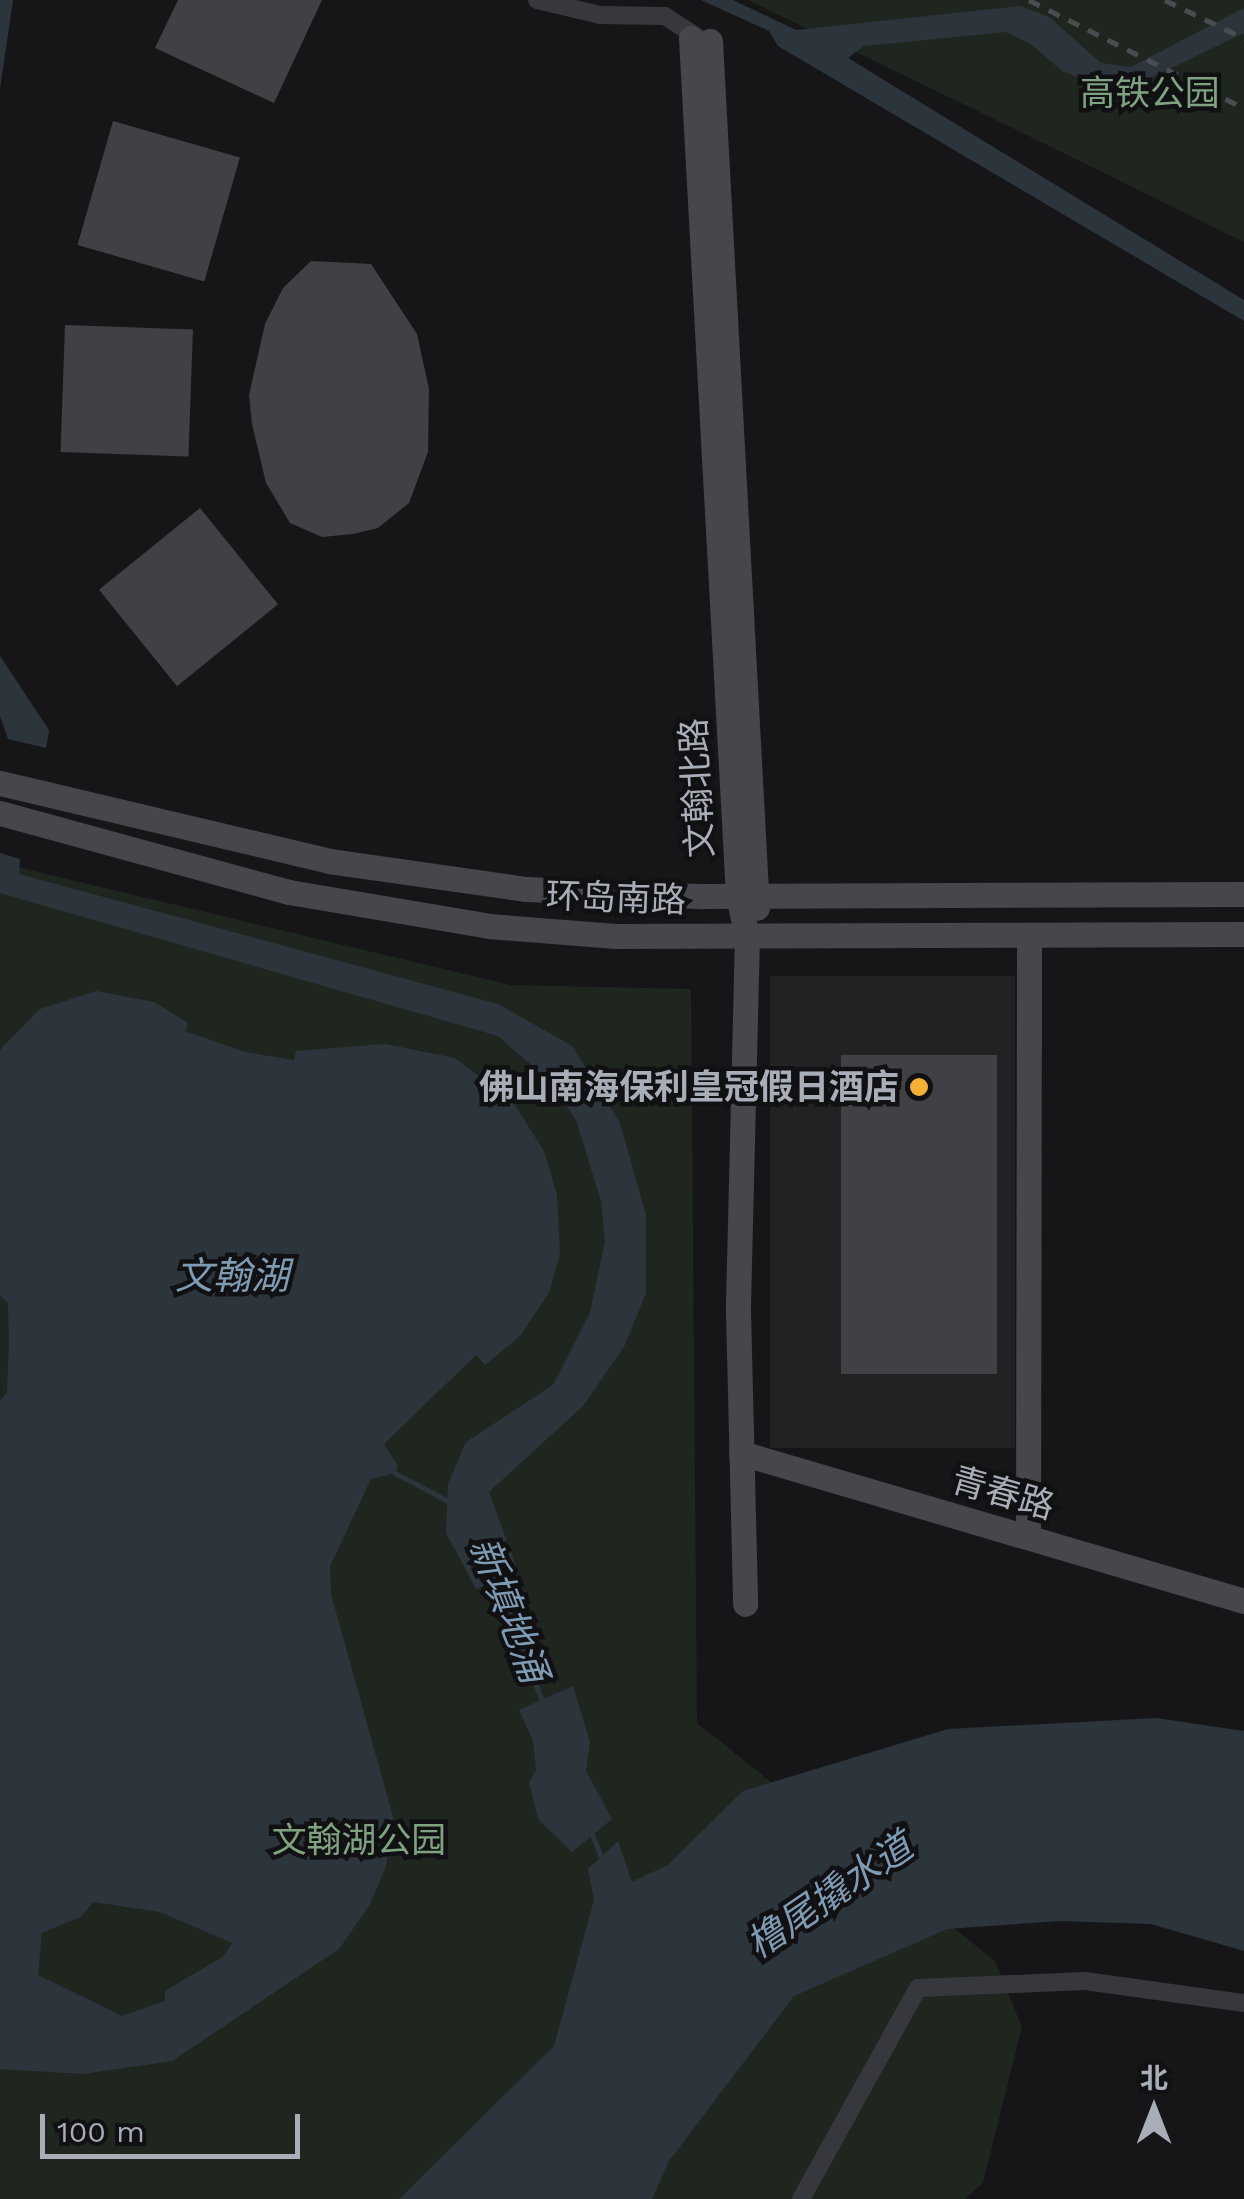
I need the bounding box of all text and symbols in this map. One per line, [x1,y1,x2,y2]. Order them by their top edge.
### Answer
park label: 高铁公园 [1080,72,1220,114]
street label: 文翰北路 [672,717,722,859]
street label: 环岛南路 [545,875,687,921]
place label: 佛山南海保利皇冠假日酒店 [479,1066,899,1108]
marker: 佛山南海保利皇冠假日酒店 [908,1076,930,1098]
water label: 文翰湖 [175,1254,289,1300]
street label: 青春路 [947,1458,1059,1528]
water label: 新填地涌 [459,1531,557,1689]
park label: 文翰湖公园 [272,1819,446,1861]
water label: 橹尾撬水道 [738,1824,922,1968]
north arrow [1104,2059,1204,2159]
text: 北 [1140,2062,1168,2095]
scale bar [45,2094,305,2156]
text: 100 m [57,2114,145,2149]

